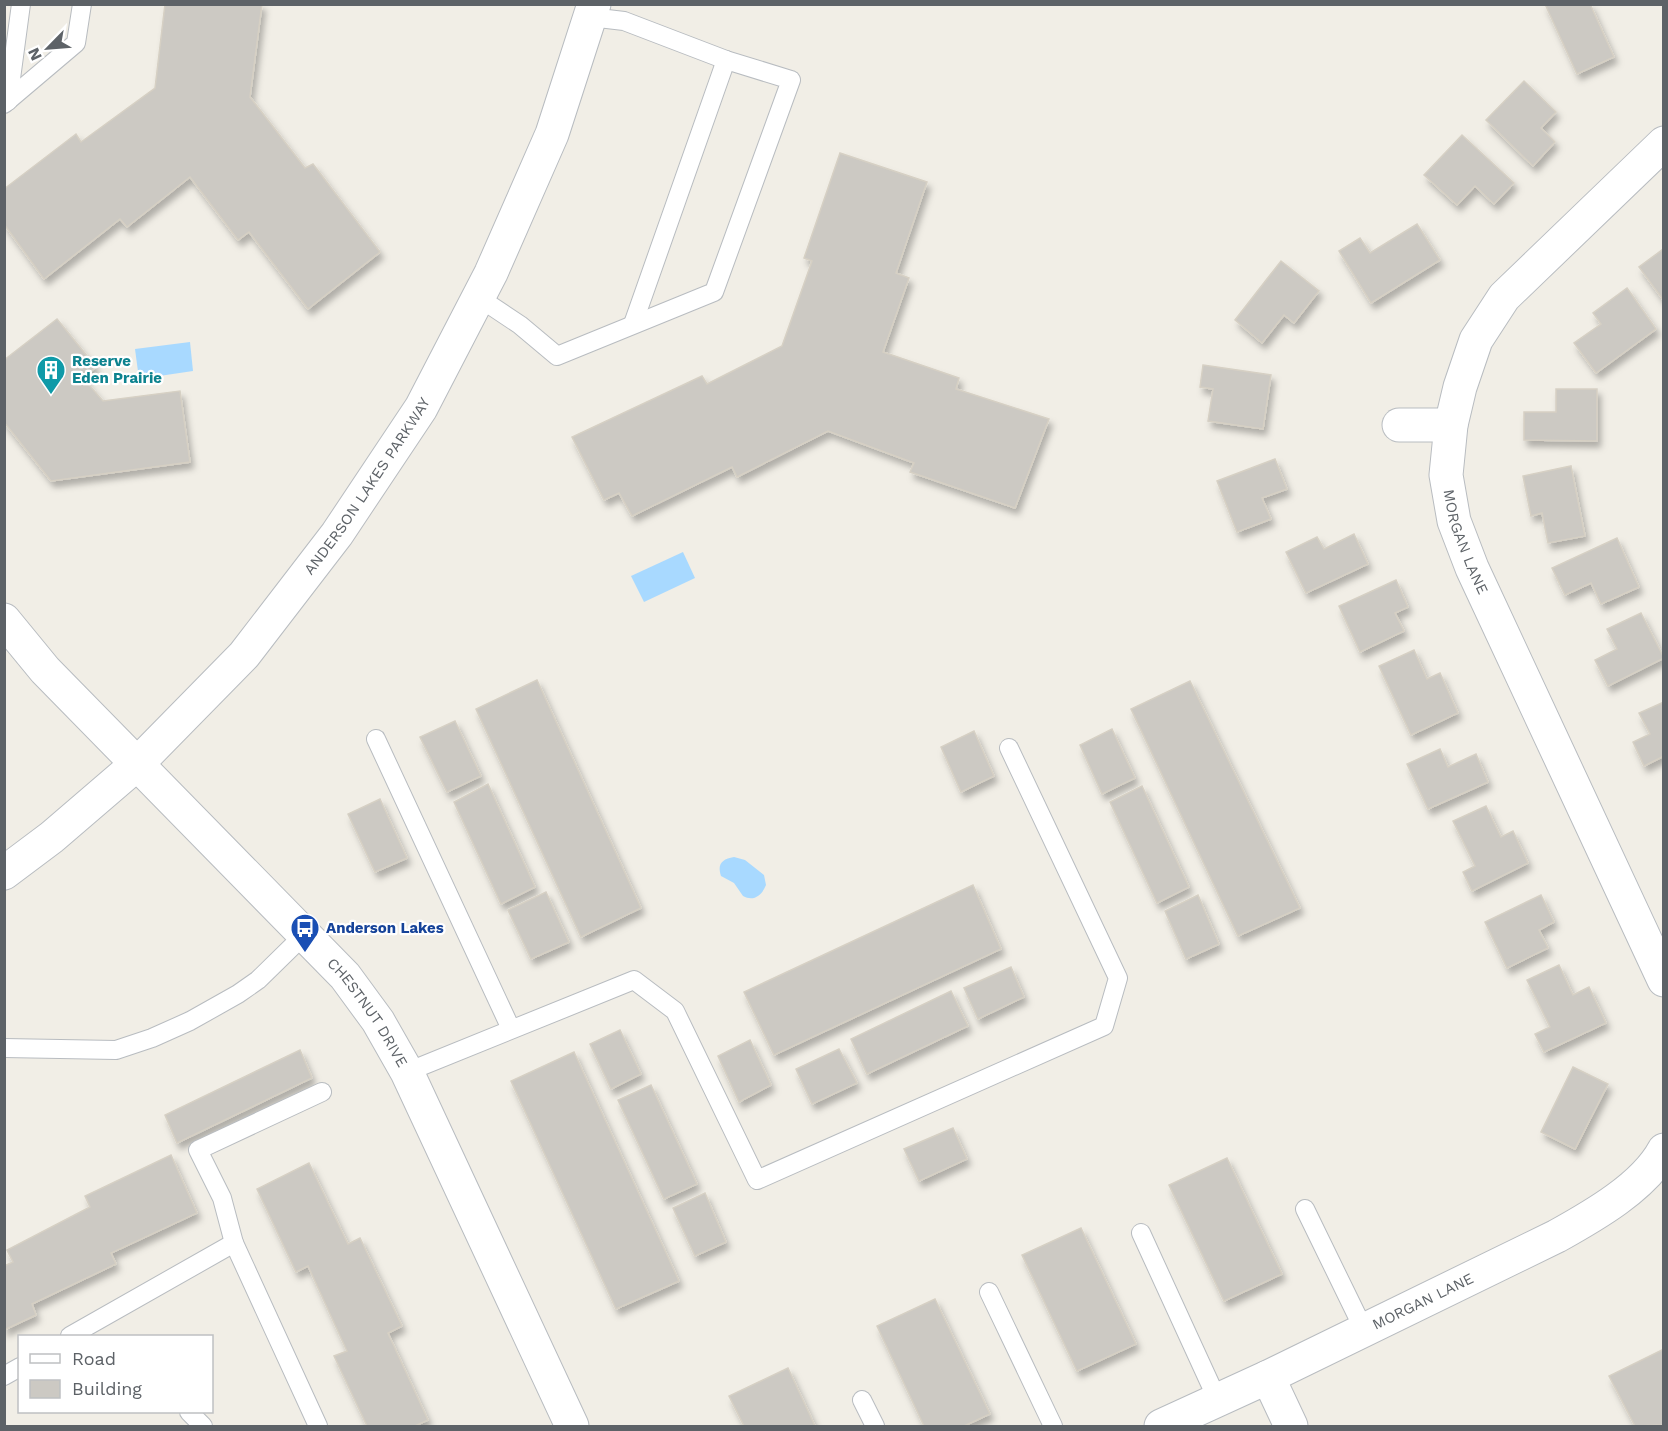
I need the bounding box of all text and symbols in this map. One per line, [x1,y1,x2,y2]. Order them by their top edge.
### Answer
north arrow [18,18,78,78]
text: N [24,45,46,64]
place label: Reserve Eden Prairie [72,352,162,387]
building icon: Reserve Eden Prairie [35,354,67,396]
street label: ANDERSON LAKES PARKWAY [300,394,434,578]
street label: MORGAN LANE [1440,488,1492,597]
bus stop icon: Anderson Lakes [289,912,321,954]
place label: Anderson Lakes [326,919,444,937]
street label: CHESTNUT DRIVE [323,954,411,1070]
street label: MORGAN LANE [1369,1269,1476,1334]
legend [18,1335,213,1413]
text: Road [72,1348,116,1369]
text: Building [72,1378,142,1399]

